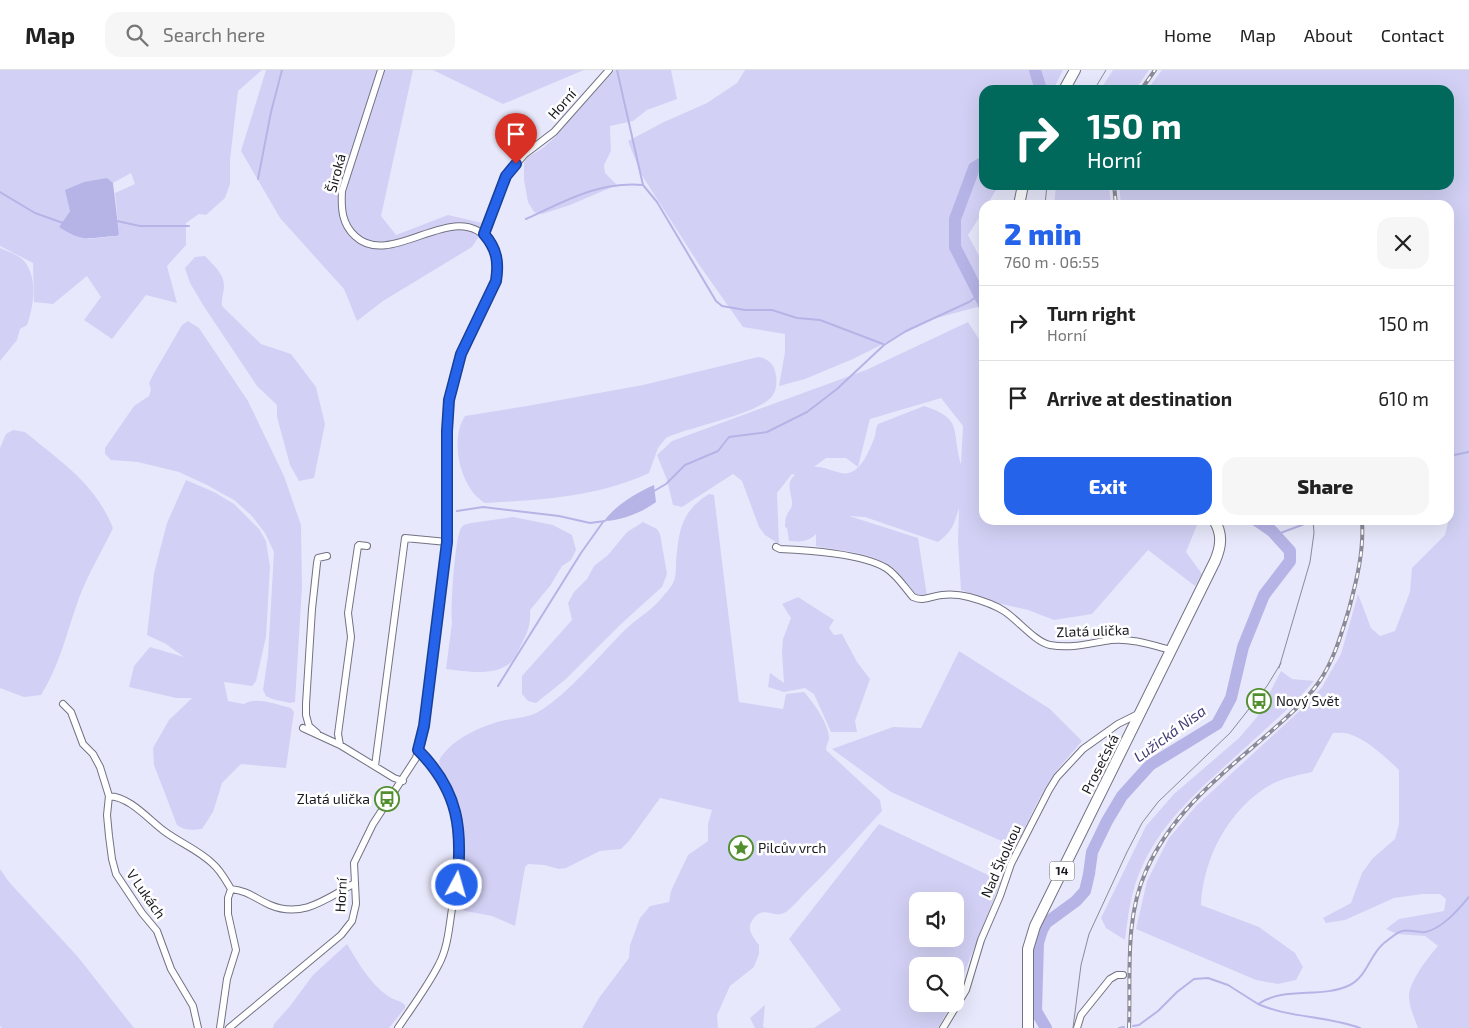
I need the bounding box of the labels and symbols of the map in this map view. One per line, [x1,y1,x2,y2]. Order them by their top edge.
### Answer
street label: Horní [544,85,580,122]
pin [495,113,537,164]
street label: Široká [322,152,349,194]
street label: Zlatá ulička [1056,621,1130,640]
bus stop icon: Nový Svět [1246,688,1272,714]
place label: Nový Svět [1276,692,1339,709]
water label: Lužická Nisa [1130,701,1209,765]
street label: Prosečská [1077,731,1122,797]
bus stop icon: Zlatá ulička [374,786,400,812]
place label: Zlatá ulička [297,790,370,807]
street label: Nad Školkou [977,822,1024,900]
place icon: Pilcův vrch [728,835,754,861]
place label: Pilcův vrch [758,839,826,856]
position arrow [430,858,482,910]
road number: 14 [1050,861,1074,880]
street label: V Lukách [123,866,170,922]
street label: Horní [331,877,350,913]

